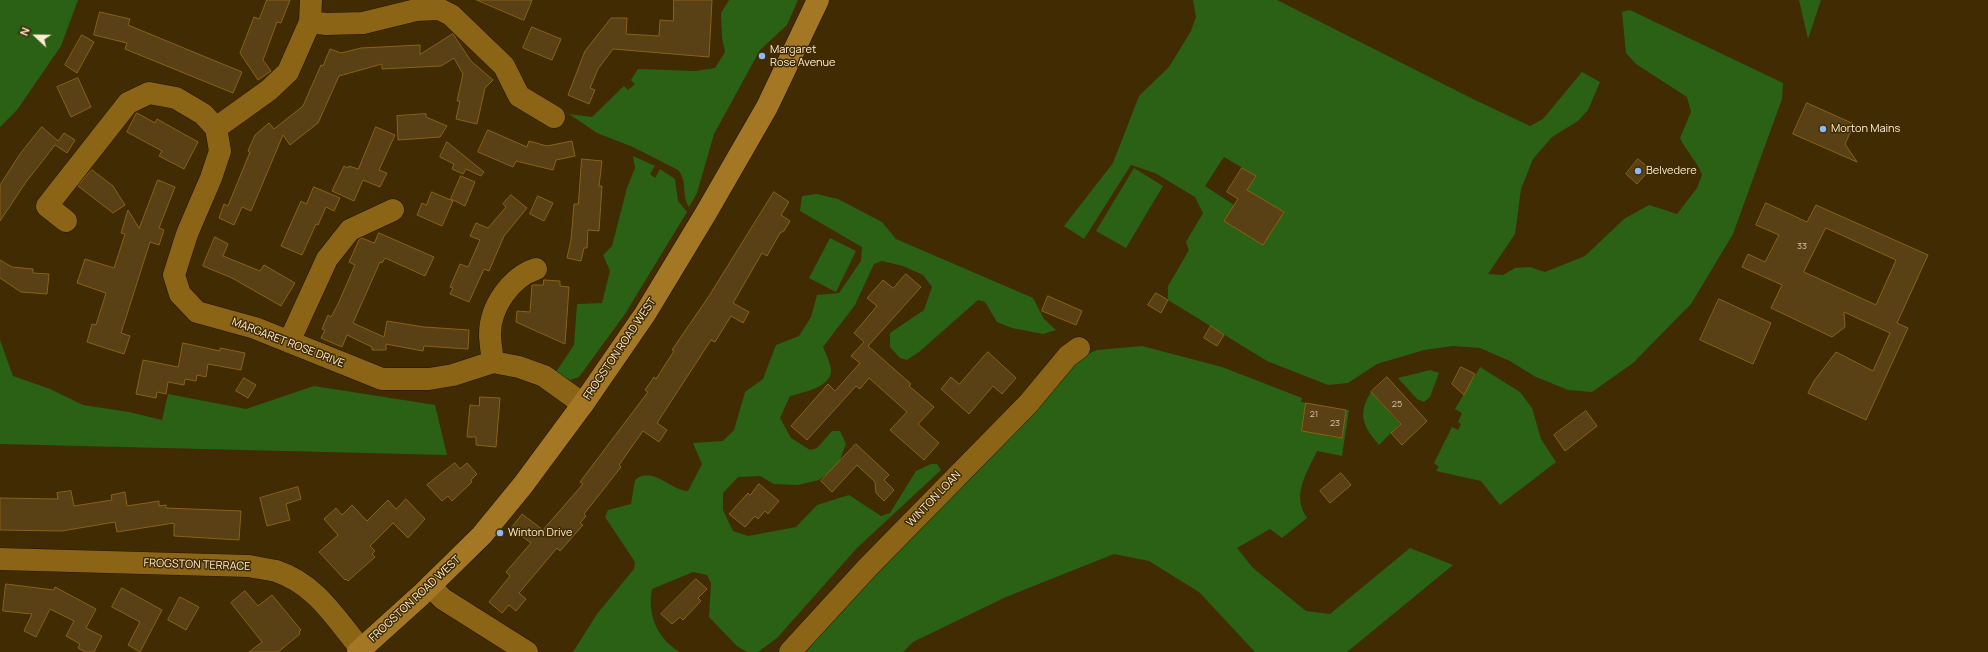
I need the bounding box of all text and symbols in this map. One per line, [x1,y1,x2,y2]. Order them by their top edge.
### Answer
north arrow [16,16,56,56]
text: N [16,25,33,38]
place label: Margaret Rose Avenue [770,43,835,69]
marker: Margaret Rose Avenue [757,51,767,61]
place label: Morton Mains [1831,122,1900,136]
marker: Morton Mains [1818,124,1828,134]
place label: Belvedere [1646,164,1697,178]
marker: Belvedere [1633,166,1643,176]
house number: 33 [1797,241,1807,251]
street label: FROGSTON ROAD WEST [581,296,659,402]
street label: MARGARET ROSE DRIVE [230,315,346,371]
house number: 25 [1392,399,1402,409]
house number: 21 [1310,409,1318,419]
house number: 23 [1330,418,1340,428]
street label: WINTON LOAN [904,468,964,530]
place label: Winton Drive [508,526,572,540]
marker: Winton Drive [495,528,505,538]
street label: FROGSTON ROAD WEST [367,553,463,645]
street label: FROGSTON TERRACE [143,557,251,573]

